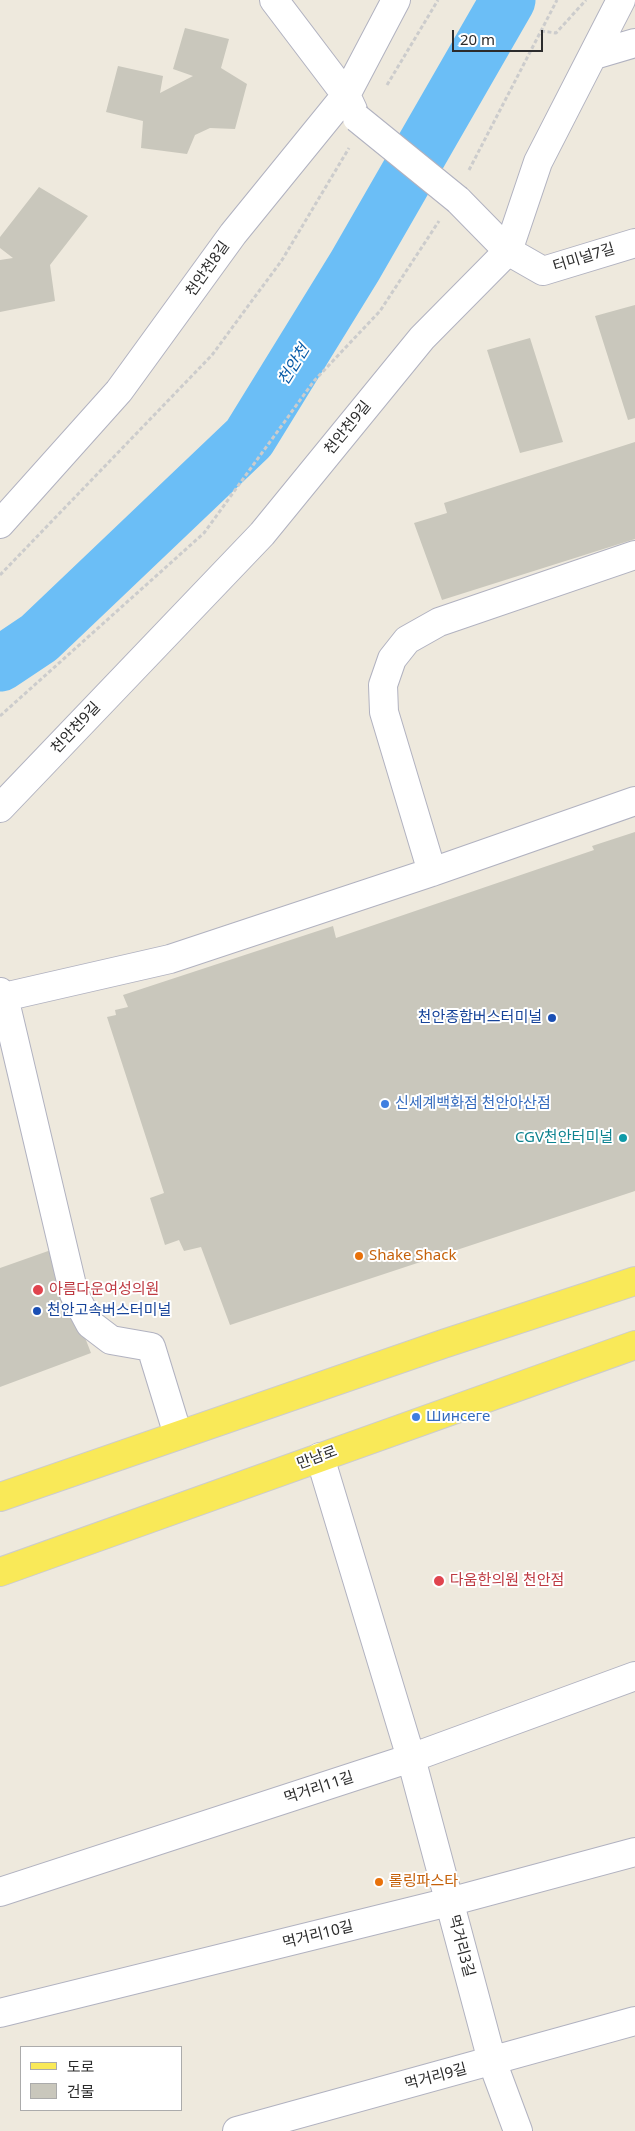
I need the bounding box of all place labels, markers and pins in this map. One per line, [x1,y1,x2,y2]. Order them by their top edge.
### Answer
place label: 천안종합버스터미널 [418,1009,542,1027]
marker: 천안종합버스터미널 [546,1012,558,1024]
place label: 신세계백화점 천안아산점 [395,1095,551,1113]
marker: 신세계백화점 천안아산점 [379,1098,391,1110]
place label: CGV천안터미널 [515,1129,613,1147]
marker: CGV천안터미널 [617,1132,629,1144]
place label: Shake Shack [369,1247,456,1265]
marker: Shake Shack [353,1250,365,1262]
place label: 아름다운여성의원 [49,1281,159,1299]
marker: 아름다운여성의원 [31,1283,45,1297]
place label: 천안고속버스터미널 [47,1302,171,1320]
marker: 천안고속버스터미널 [31,1305,43,1317]
place label: Шинсеге [426,1408,490,1426]
marker: Шинсеге [410,1411,422,1423]
place label: 다움한의원 천안점 [450,1572,564,1590]
marker: 다움한의원 천안점 [432,1574,446,1588]
place label: 롤링파스타 [389,1873,458,1891]
marker: 롤링파스타 [373,1876,385,1888]

